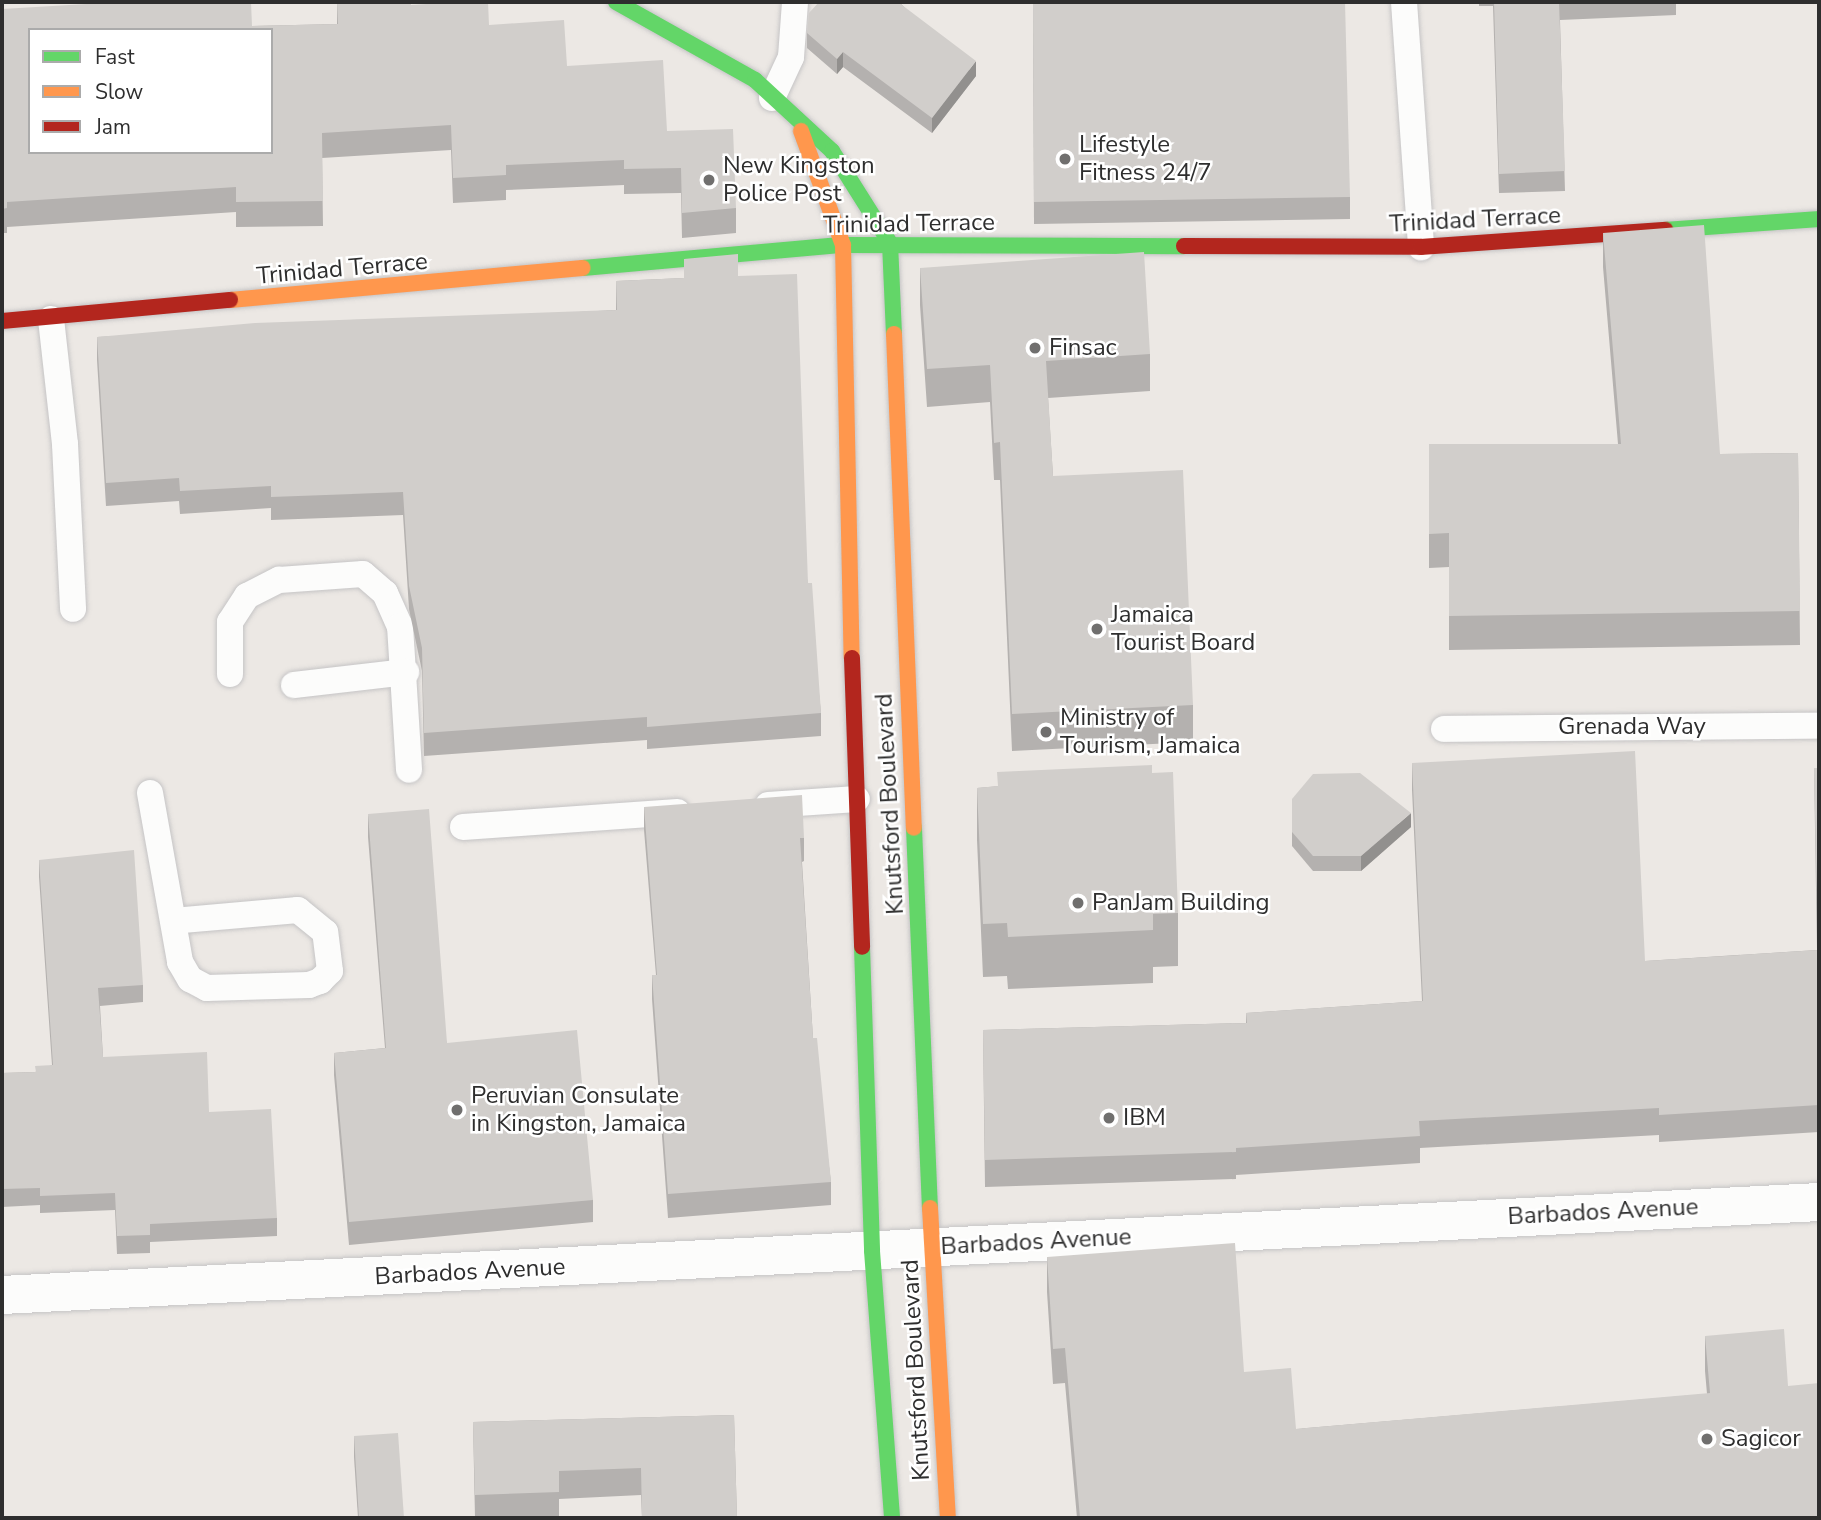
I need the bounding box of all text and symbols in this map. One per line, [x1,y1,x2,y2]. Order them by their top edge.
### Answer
legend [28,28,273,154]
text: Fast [95,43,135,71]
text: Slow [95,78,143,106]
text: Jam [95,113,131,141]
place label: Lifestyle Fitness 24/7 [1079,131,1212,187]
marker: Lifestyle Fitness 24/7 [1057,151,1073,167]
place label: New Kingston Police Post [723,152,875,208]
marker: New Kingston Police Post [701,172,717,188]
street label: Trinidad Terrace [1389,201,1561,239]
street label: Trinidad Terrace [823,208,995,240]
street label: Trinidad Terrace [255,247,429,291]
place label: Finsac [1049,334,1117,362]
marker: Finsac [1027,340,1043,356]
place label: Jamaica Tourist Board [1111,601,1255,657]
marker: Jamaica Tourist Board [1089,621,1105,637]
street label: Knutsford Boulevard [870,693,910,915]
place label: Ministry of Tourism, Jamaica [1060,704,1240,760]
street label: Grenada Way [1558,713,1706,741]
marker: Ministry of Tourism, Jamaica [1038,724,1054,740]
place label: PanJam Building [1092,889,1270,917]
marker: PanJam Building [1070,895,1086,911]
place label: Peruvian Consulate in Kingston, Jamaica [471,1082,686,1138]
marker: Peruvian Consulate in Kingston, Jamaica [449,1102,465,1118]
place label: IBM [1123,1104,1166,1132]
marker: IBM [1101,1110,1117,1126]
street label: Barbados Avenue [1507,1193,1699,1231]
street label: Barbados Avenue [940,1223,1132,1261]
street label: Barbados Avenue [374,1253,566,1291]
street label: Knutsford Boulevard [896,1259,936,1481]
place label: Sagicor [1721,1425,1801,1453]
marker: Sagicor [1699,1431,1715,1447]

